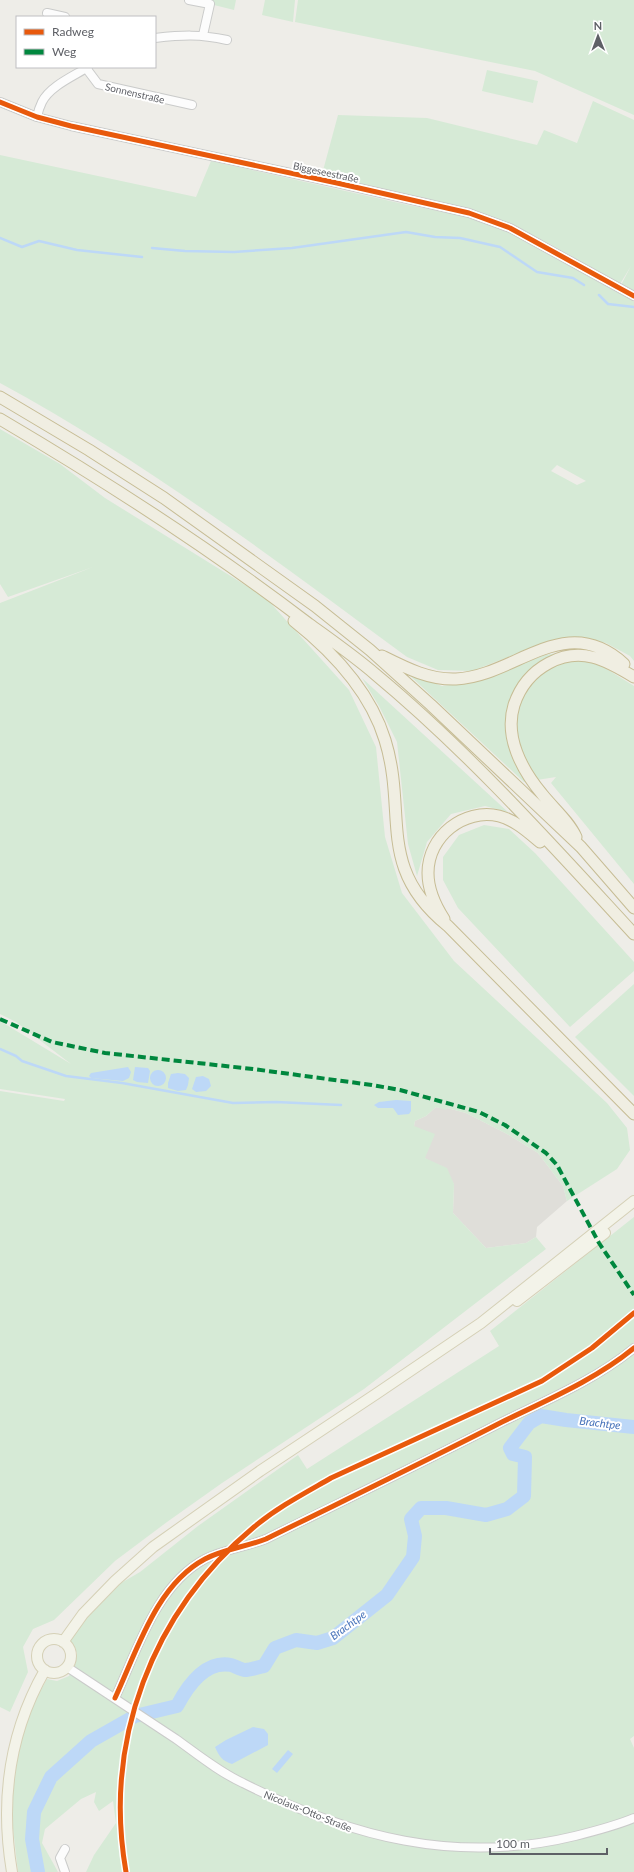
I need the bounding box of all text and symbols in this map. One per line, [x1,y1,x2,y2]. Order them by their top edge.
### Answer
legend [16,16,156,68]
north arrow [578,16,618,56]
text: N [593,19,602,32]
text: Radweg [52,24,94,39]
text: Weg [52,44,76,59]
street label: Sonnenstraße [104,80,166,106]
street label: Biggeseestraße [292,159,360,185]
water label: Brachtpe [579,1414,621,1431]
water label: Brachtpe [327,1607,368,1642]
street label: Nicolaus-Otto-Straße [262,1788,354,1834]
scale bar [490,1830,607,1856]
text: 100 m [496,1836,530,1851]

